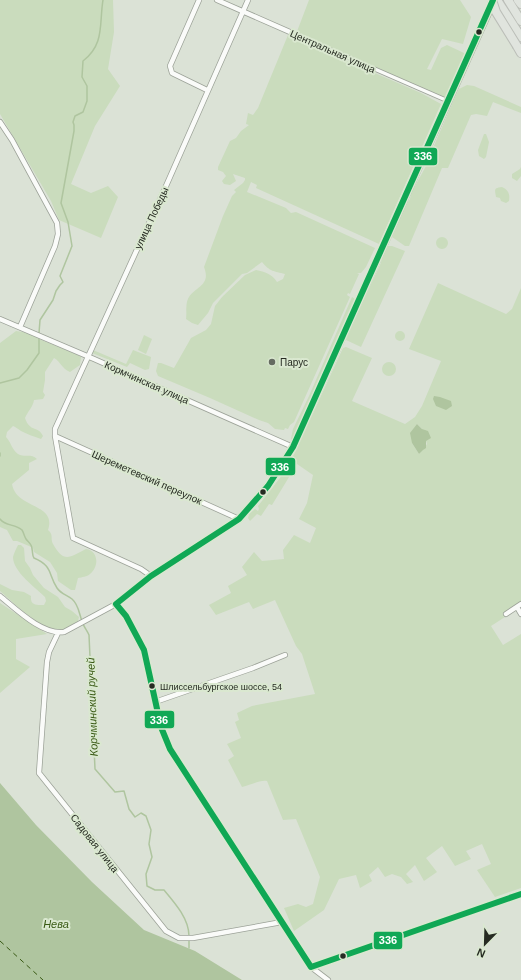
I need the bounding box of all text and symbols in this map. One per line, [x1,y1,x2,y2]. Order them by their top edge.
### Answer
unlabelled marker [474,27,484,37]
street label: Центральная улица [289,28,377,75]
line badge: 336 [408,147,438,166]
text: 336 [414,150,432,162]
street label: улица Победы [132,186,171,251]
marker: Парус [267,357,277,367]
place label: Парус [280,357,308,368]
street label: Кормчинская улица [103,359,191,406]
street label: Шереметевский переулок [90,448,204,507]
line badge: 336 [265,457,296,476]
text: 336 [271,461,289,473]
unlabelled marker [258,487,268,497]
water label: Корчминский ручей [84,657,100,757]
marker: Шлиссельбургское шоссе, 54 [147,681,157,691]
place label: Шлиссельбургское шоссе, 54 [160,682,282,692]
line badge: 336 [144,710,175,729]
text: 336 [150,714,168,726]
street label: Садовая улица [68,812,121,875]
water label: Нева [43,918,69,930]
north arrow [465,924,505,964]
line badge: 336 [373,931,403,950]
text: 336 [379,934,397,946]
text: N [475,946,487,960]
unlabelled marker [338,951,348,961]

